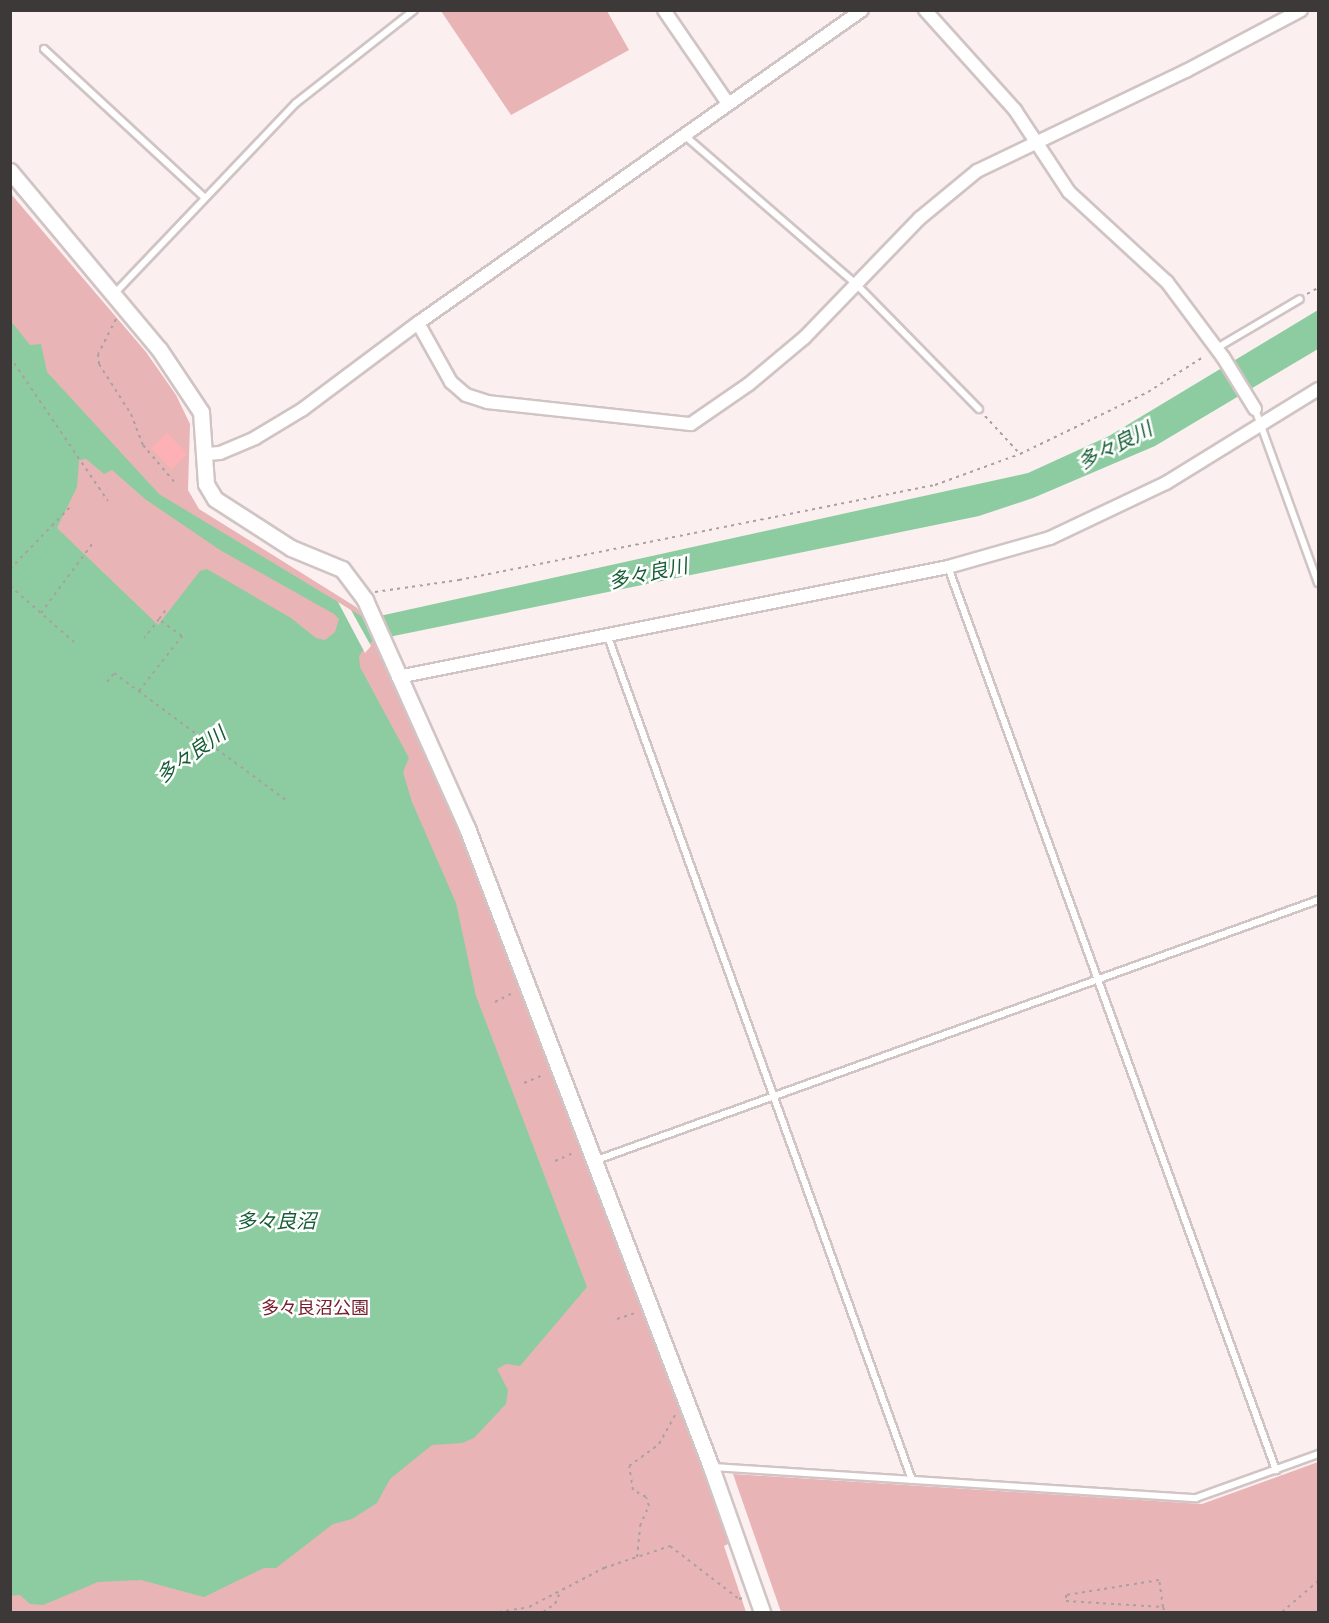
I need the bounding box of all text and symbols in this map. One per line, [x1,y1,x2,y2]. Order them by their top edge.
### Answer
water label: 多々良川 [1074,417,1156,475]
water label: 多々良川 [606,554,690,594]
water label: 多々良川 [152,722,230,788]
water label: 多々良沼 [236,1209,316,1233]
park label: 多々良沼公園 [261,1297,369,1319]

